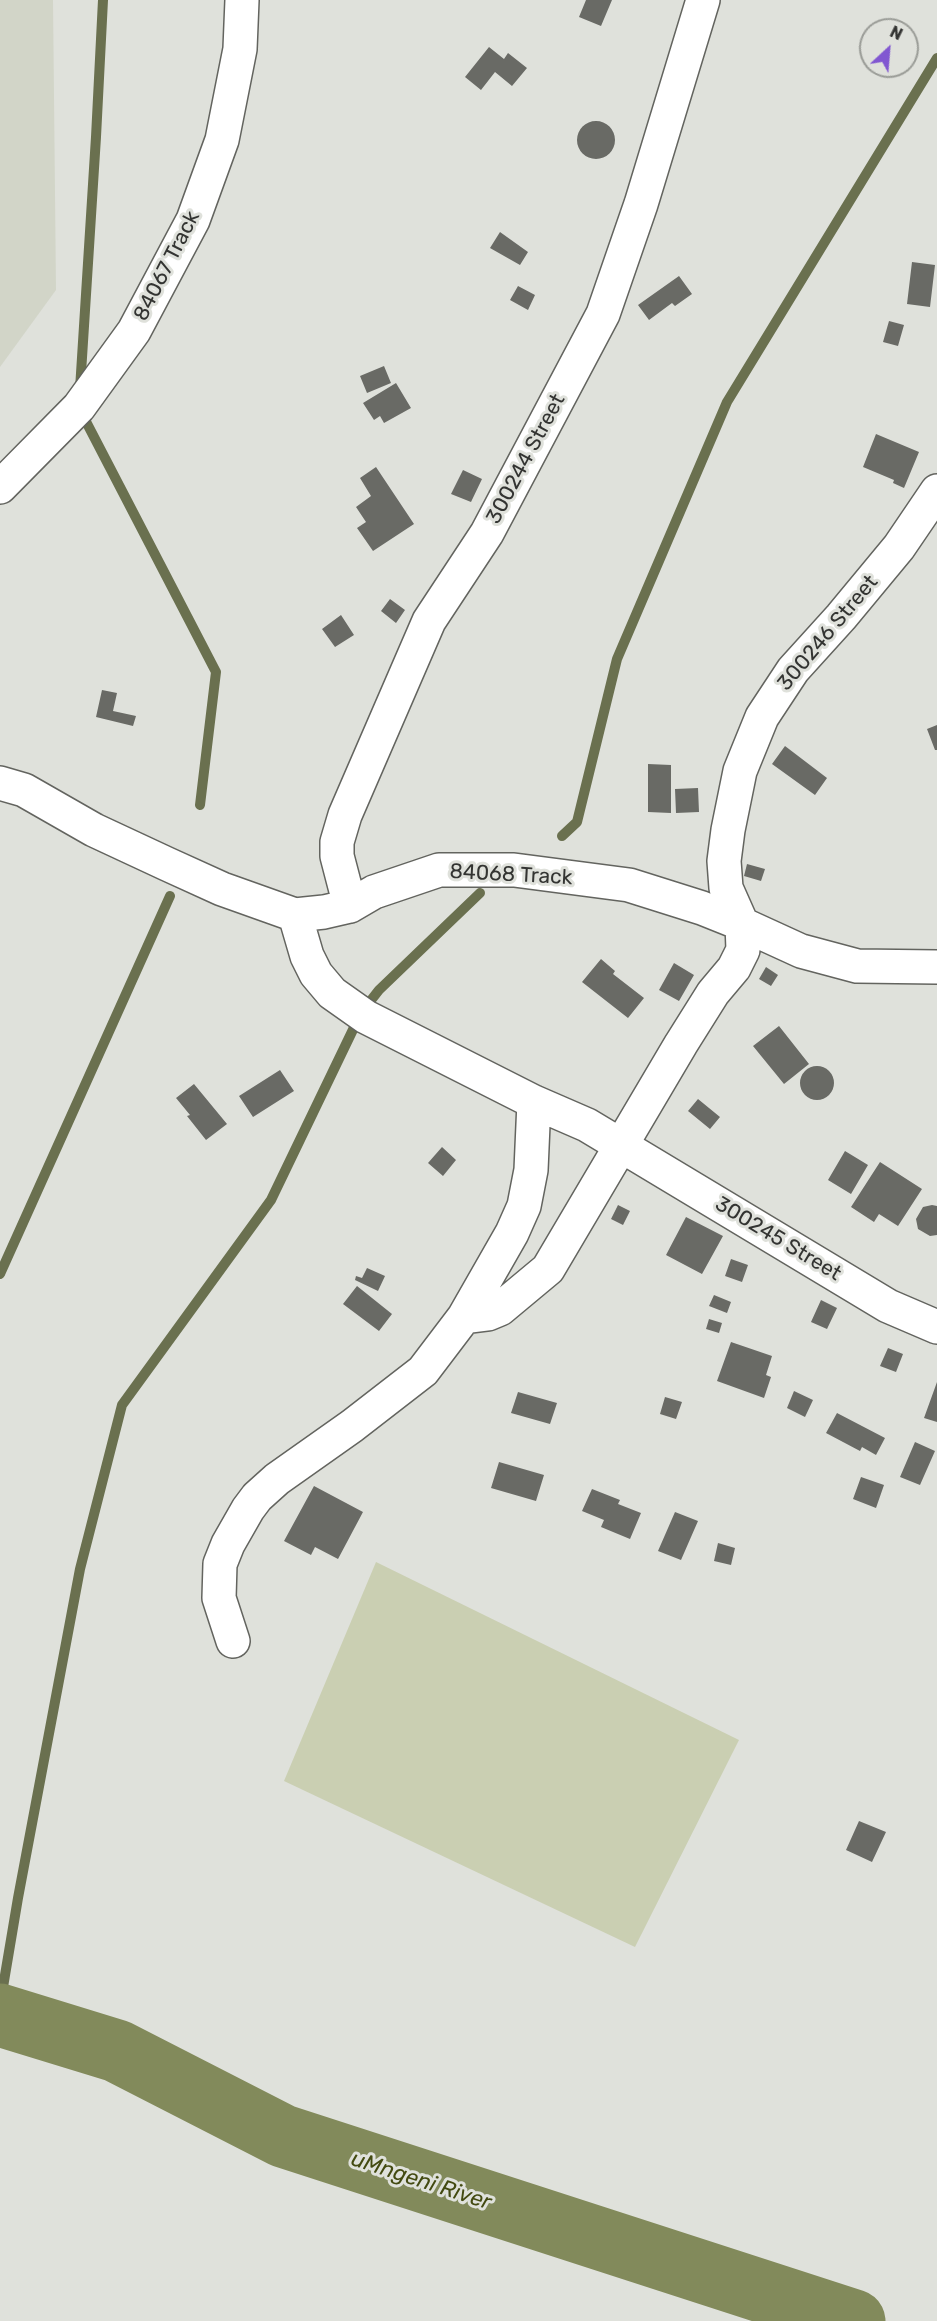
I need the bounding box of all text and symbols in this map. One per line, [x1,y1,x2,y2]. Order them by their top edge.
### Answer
north arrow [859,18,919,78]
text: N [887,22,906,44]
street label: 84067 Track [129,207,205,325]
street label: 300244 Street [481,390,571,528]
street label: 300246 Street [772,570,884,696]
street label: 84068 Track [449,859,573,891]
street label: 300245 Street [710,1191,846,1287]
water label: uMngeni River [348,2146,494,2216]

